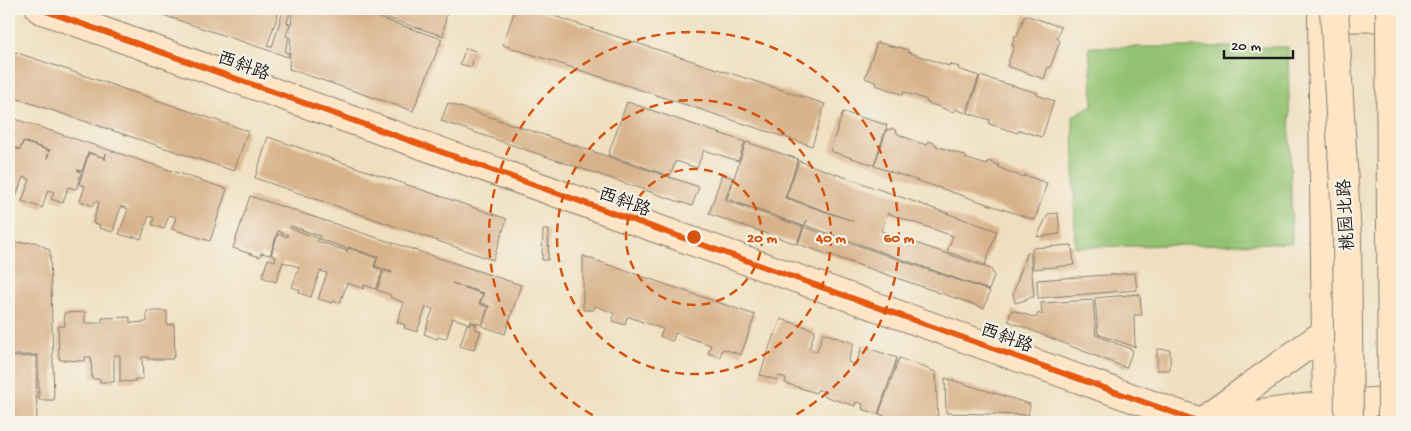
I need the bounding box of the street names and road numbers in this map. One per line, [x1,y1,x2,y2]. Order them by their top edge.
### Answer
street label: 西斜路 [214,47,272,86]
street label: 桃园北路 [1334,178,1360,251]
street label: 西斜路 [595,183,653,222]
street label: 西斜路 [977,319,1035,358]

